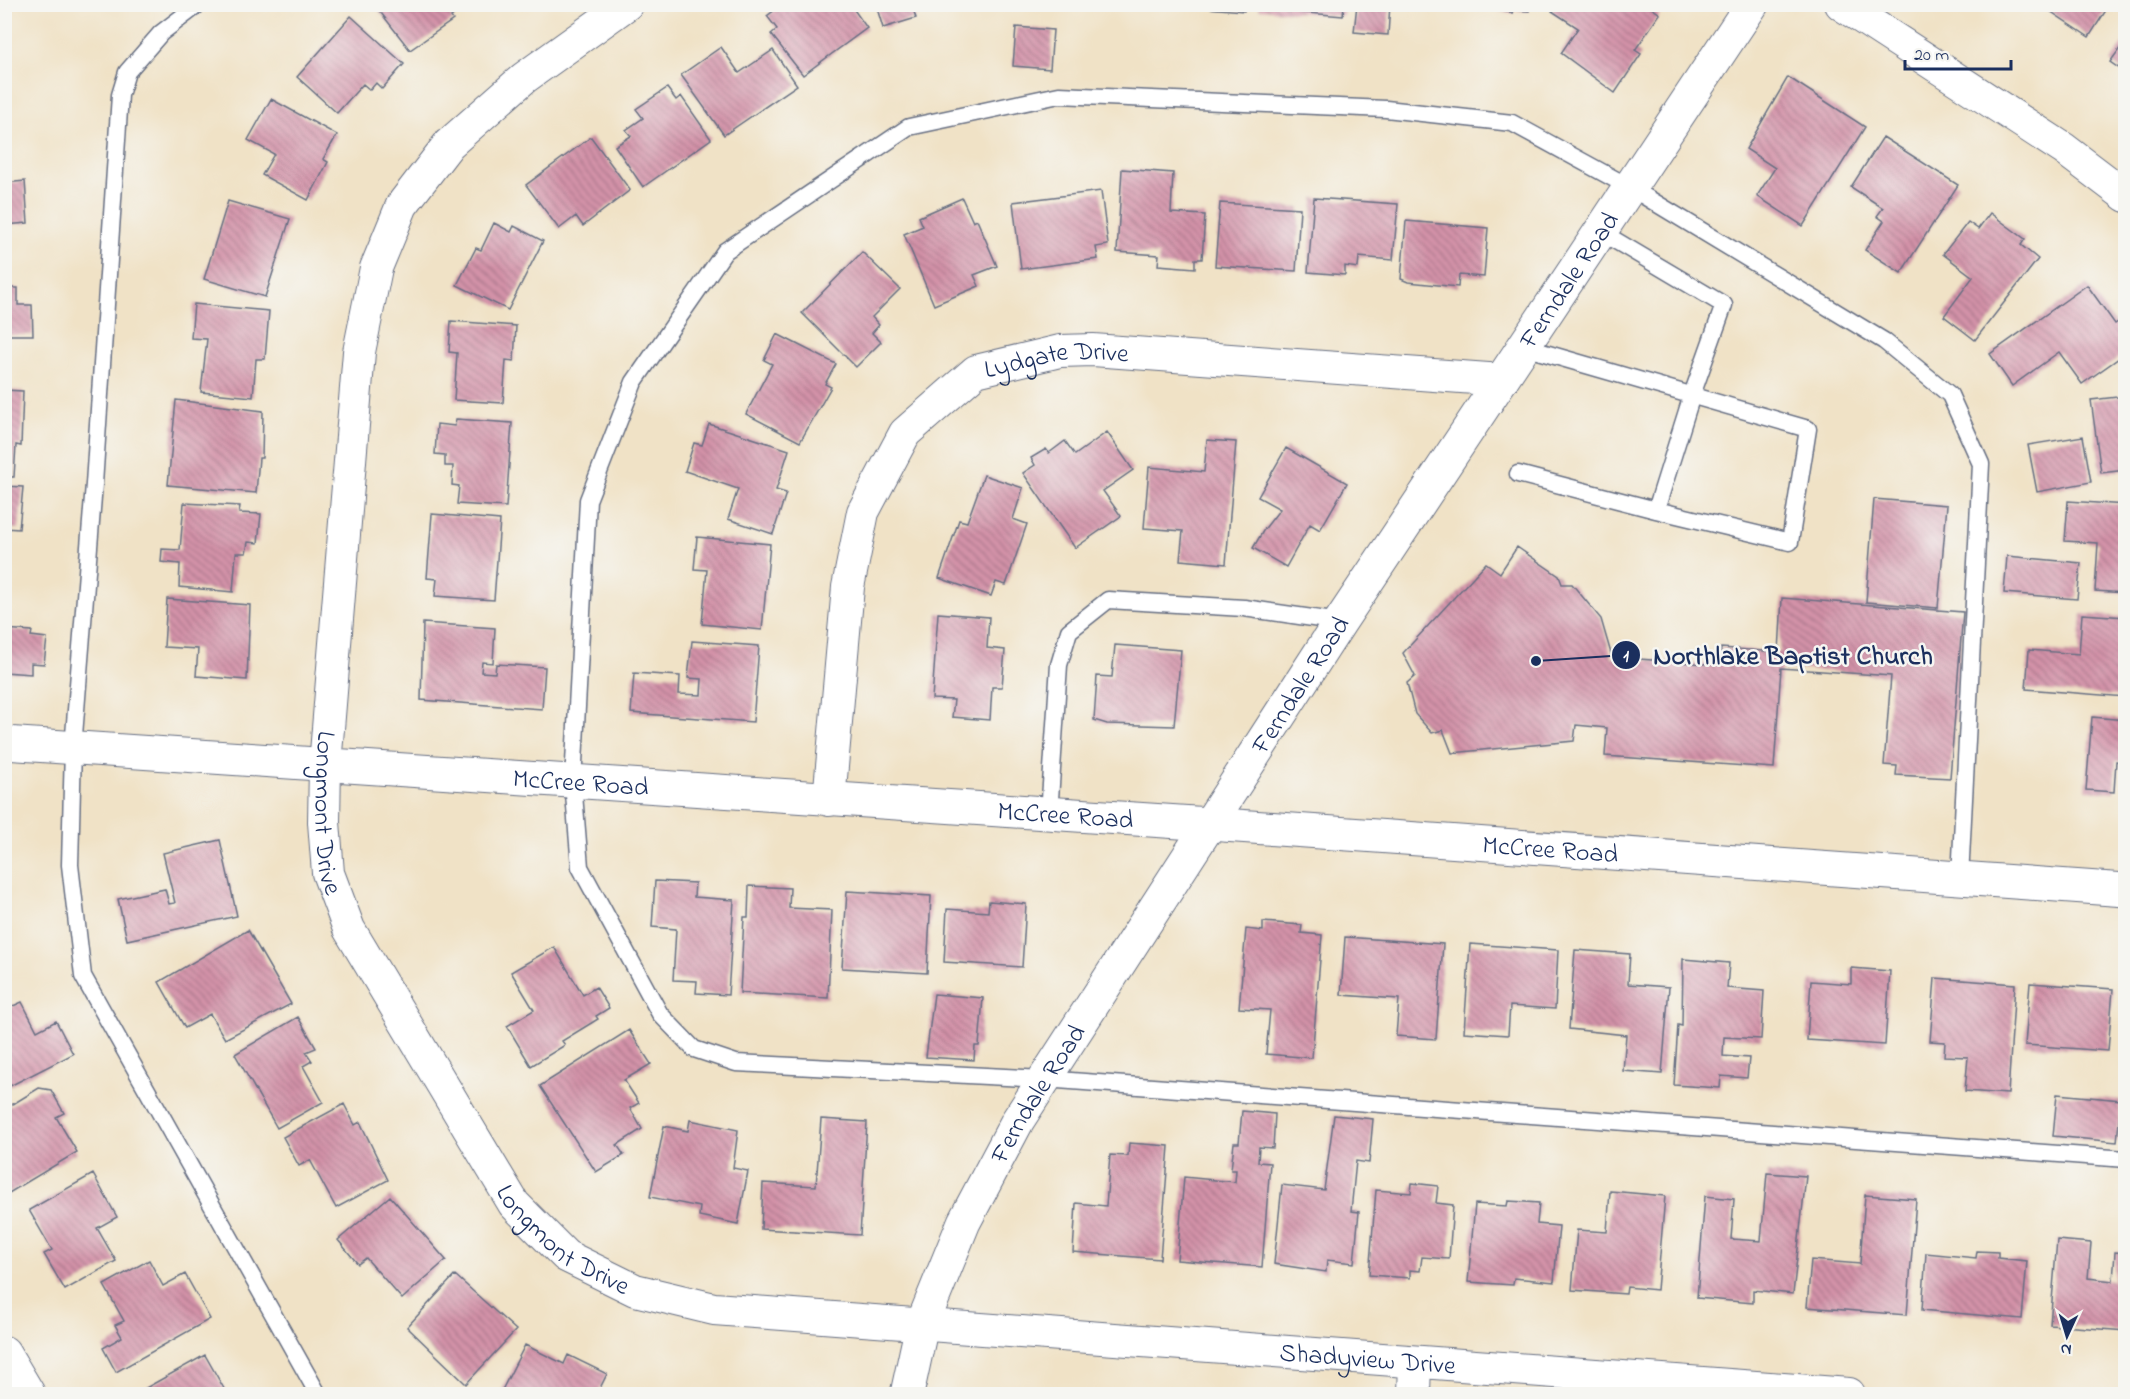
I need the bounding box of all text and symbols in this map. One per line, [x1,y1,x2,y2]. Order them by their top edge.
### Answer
scale bar [1905,33,2012,71]
text: 20 m [1914,43,1949,69]
street label: Ferndale Road [1511,205,1630,358]
street label: Lydgate Drive [981,334,1130,390]
street label: Ferndale Road [1243,609,1361,763]
callout: Northlake Baptist Church [1611,632,1945,677]
text: Northlake Baptist Church [1653,638,1933,677]
text: 1 [1623,644,1629,670]
street label: Longmont Drive [302,729,351,901]
street label: McCree Road [511,761,650,808]
street label: McCree Road [996,794,1135,841]
street label: McCree Road [1481,828,1620,875]
street label: Ferndale Road [982,1017,1097,1172]
street label: Longmont Drive [485,1178,636,1307]
north arrow [2037,1306,2097,1366]
street label: Shadyview Drive [1278,1335,1457,1387]
text: N [2060,1337,2072,1361]

